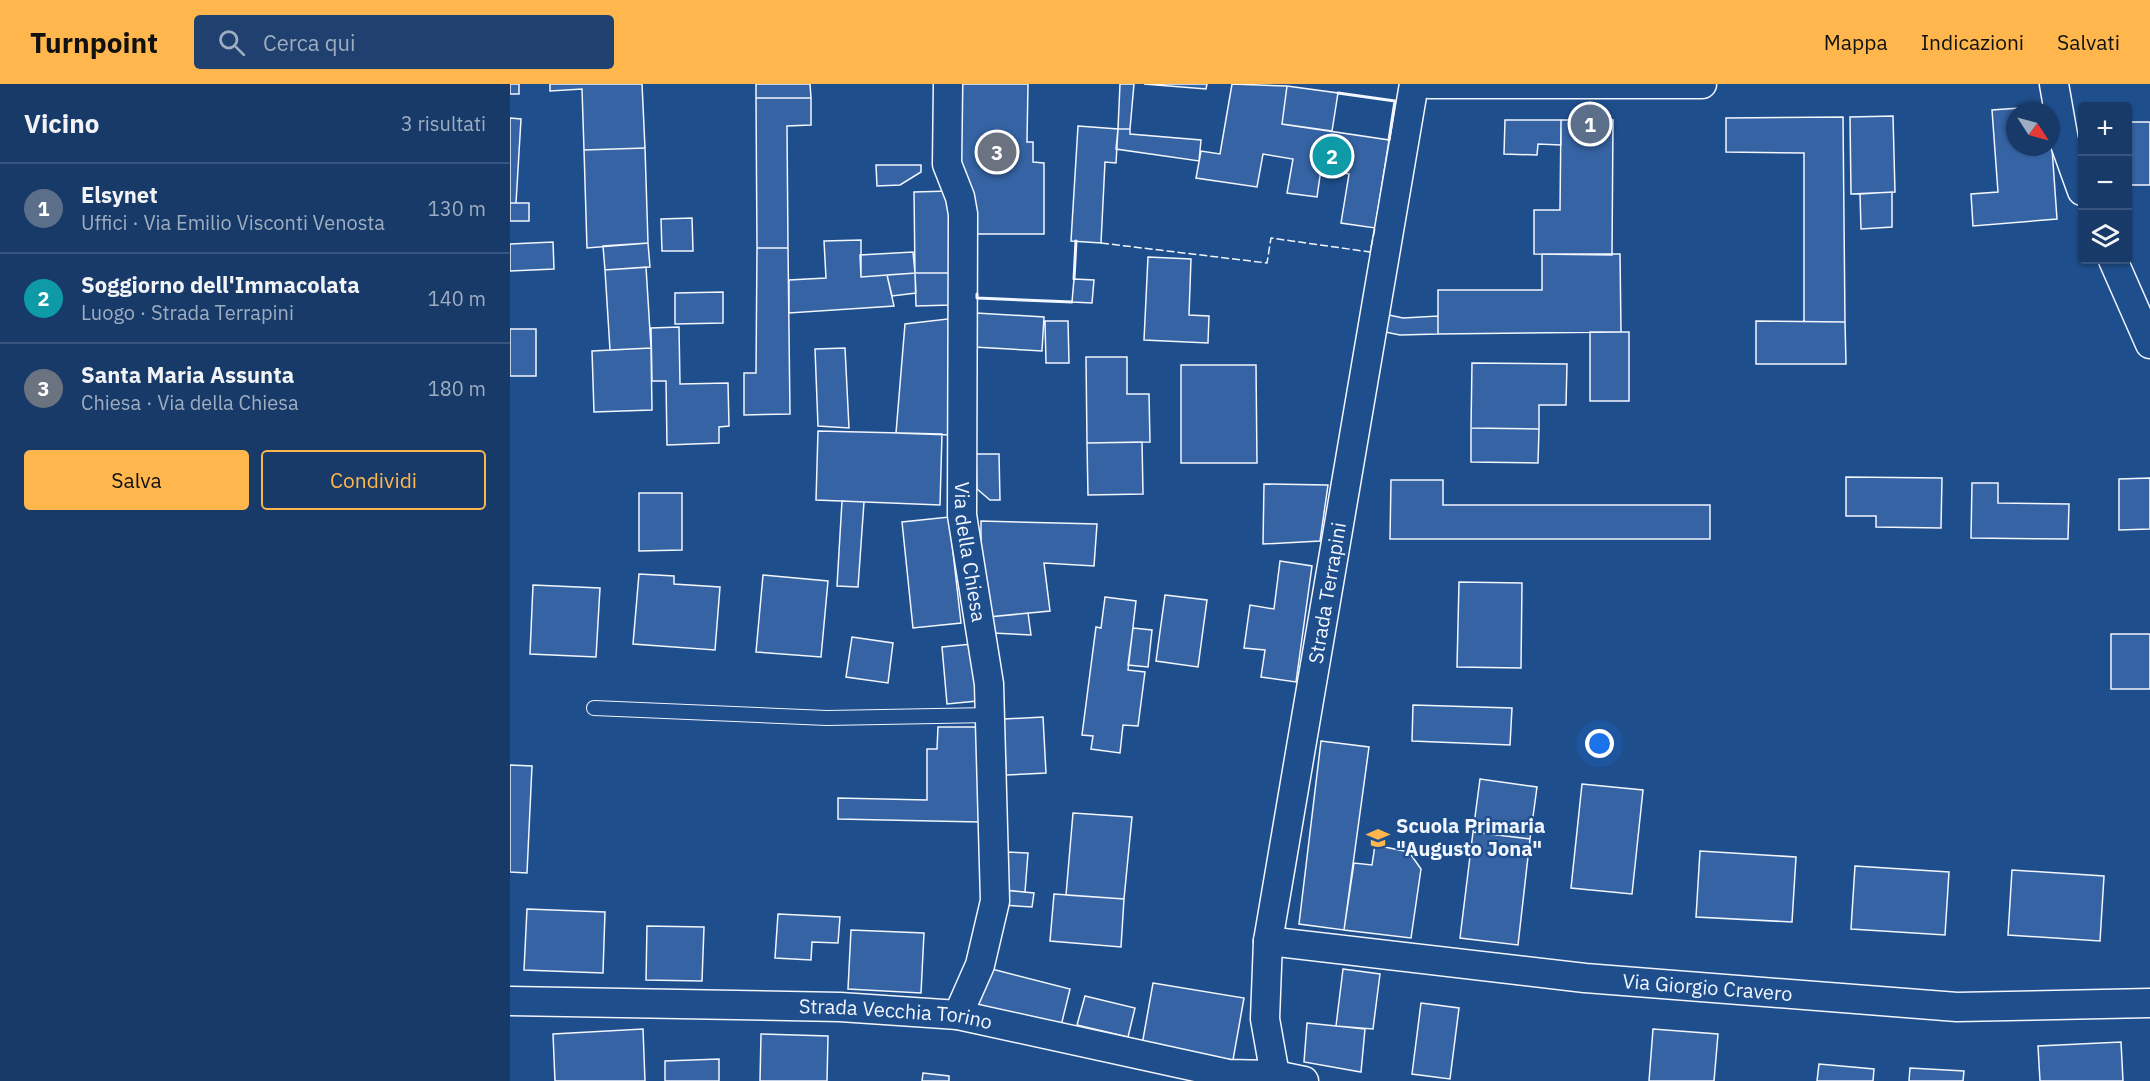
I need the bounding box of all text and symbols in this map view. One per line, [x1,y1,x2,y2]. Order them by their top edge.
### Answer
search box [194,15,614,69]
text: Turnpoint [30,24,158,61]
icon: search [215,26,248,59]
text: Cerca qui [263,28,356,57]
text: Mappa [1824,28,1888,56]
text: Indicazioni [1921,28,2024,56]
text: Salvati [2057,28,2120,56]
pin: 1 [1570,102,1610,147]
north arrow [2006,102,2060,156]
map controls [2078,102,2132,264]
button: + [2078,102,2132,156]
text: Vicino [24,106,99,140]
text: 3 risultati [401,110,486,137]
pin: 3 [978,130,1016,174]
pin: 2 [1312,134,1352,178]
button: − [2078,156,2132,210]
text: Elsynet [81,180,158,209]
text: 1 [38,195,50,222]
text: 130 m [428,195,486,222]
text: Uffici · Via Emilio Visconti Venosta [81,209,385,236]
button: layers [2078,210,2132,264]
text: Soggiorno dell'Immacolata [81,270,360,299]
text: 2 [38,285,50,312]
text: 140 m [428,285,486,312]
text: Luogo · Strada Terrapini [81,299,294,326]
text: Santa Maria Assunta [81,360,294,389]
text: 3 [38,375,50,402]
text: 180 m [428,375,486,402]
text: Chiesa · Via della Chiesa [81,389,299,416]
button: Salva [24,450,249,510]
button: Condividi [261,450,486,510]
street label: Via della Chiesa [949,481,993,624]
street label: Strada Terrapini [1301,520,1352,666]
your location [1585,729,1614,758]
place label: Scuola Primaria "Augusto Jona" [1396,812,1545,862]
school or university icon: Scuola Primaria "Augusto Jona" [1365,825,1391,851]
street label: Via Giorgio Cravero [1621,967,1794,1007]
street label: Strada Vecchia Torino [799,992,995,1035]

